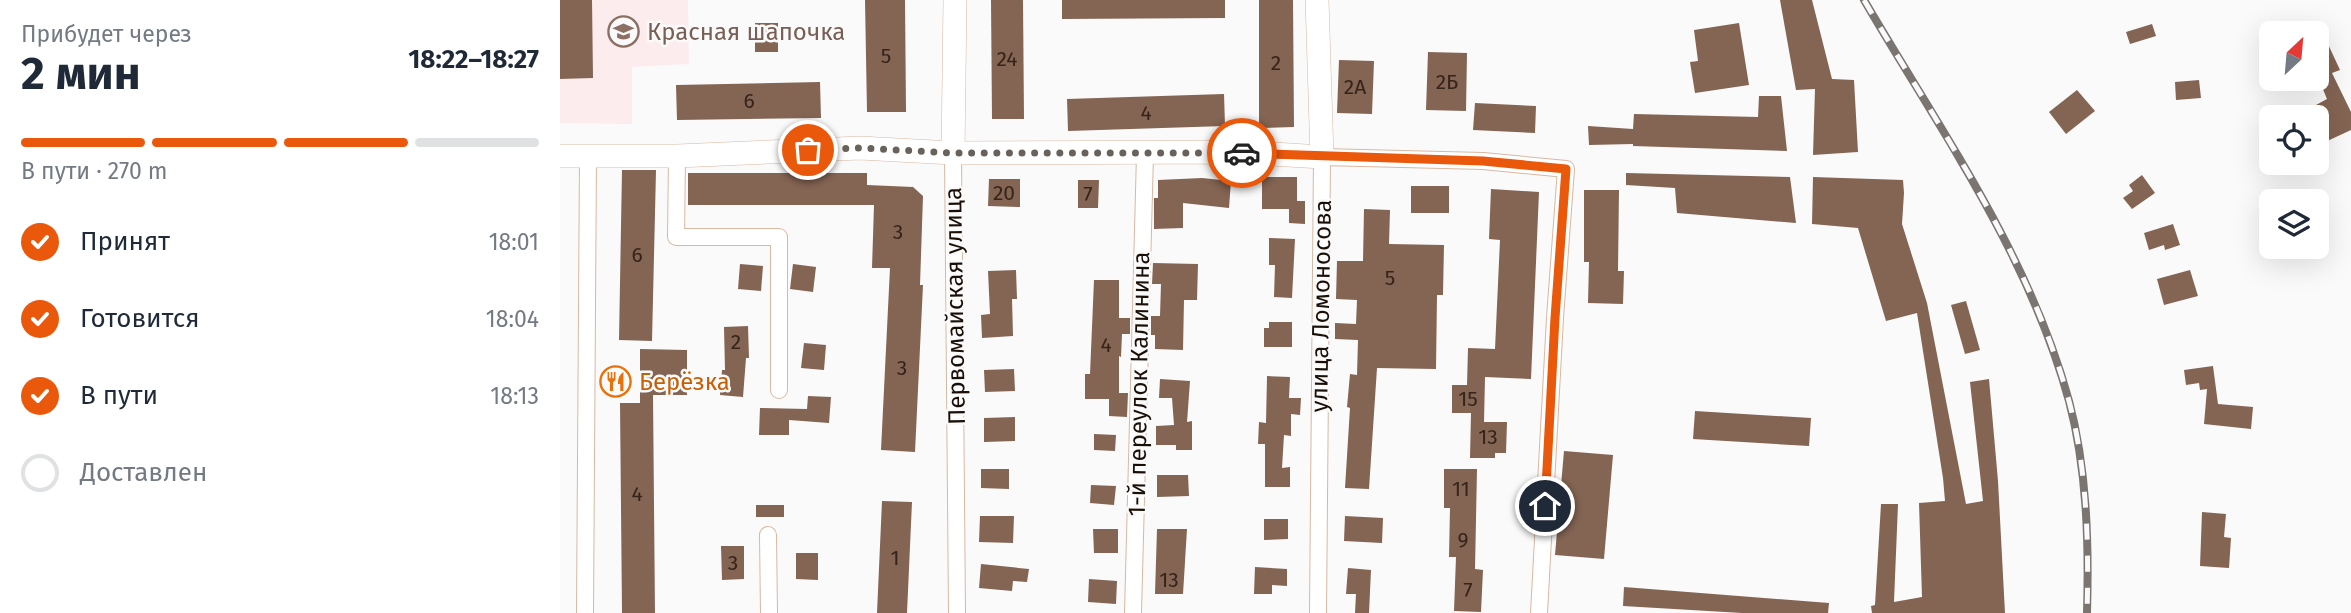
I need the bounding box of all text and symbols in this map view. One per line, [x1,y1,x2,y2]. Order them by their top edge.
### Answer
school or university icon: Красная шапочка [607,15,641,49]
place label: Красная шапочка [647,18,845,46]
text: Прибудет через [21,20,192,48]
north arrow [2259,21,2329,91]
map controls [2259,21,2329,259]
house number: 5 [881,43,891,69]
text: 18:22–18:27 [408,44,539,75]
text: 2 мин [21,46,141,101]
house number: 24 [997,46,1018,72]
house number: 2 [1271,50,1281,76]
house number: 2Б [1436,69,1458,95]
house number: 2А [1344,74,1366,100]
house number: 6 [743,88,755,114]
house number: 4 [1140,100,1152,126]
button: locate [2259,105,2329,175]
courier [1207,118,1277,188]
pin [778,120,838,180]
icon: bag [789,131,827,169]
icon: car [1223,134,1261,172]
text: В пути · 270 m [21,157,168,185]
house number: 20 [993,180,1015,206]
house number: 7 [1083,181,1093,207]
street label: Первомайская улица [939,187,971,425]
button: layers [2259,189,2329,259]
street label: улица Ломоносова [1305,199,1337,413]
house number: 3 [893,219,903,245]
icon: check [21,223,59,261]
text: Принят [80,226,170,257]
text: 18:01 [489,228,539,256]
house number: 6 [631,242,643,268]
street label: 1-й переулок Калинина [1123,251,1155,517]
house number: 5 [1385,265,1395,291]
icon: check [21,300,59,338]
text: Готовится [80,303,200,334]
text: 18:04 [486,305,539,333]
house number: 2 [731,329,741,355]
house number: 4 [1100,332,1112,358]
house number: 3 [897,355,907,381]
restaurant icon: Берёзка [599,365,633,399]
place label: Берёзка [639,368,730,396]
icon: check [21,377,59,415]
text: В пути [80,380,158,411]
text: 18:13 [490,382,539,410]
house number: 15 [1458,386,1478,412]
house number: 13 [1478,424,1498,450]
text: Доставлен [80,457,207,488]
house number: 11 [1452,476,1470,502]
pin [1515,476,1575,536]
house number: 4 [631,481,643,507]
icon: home [1526,487,1564,525]
house number: 9 [1457,527,1469,553]
house number: 1 [890,545,900,571]
house number: 3 [728,550,738,576]
house number: 13 [1159,567,1179,593]
house number: 7 [1463,577,1473,603]

